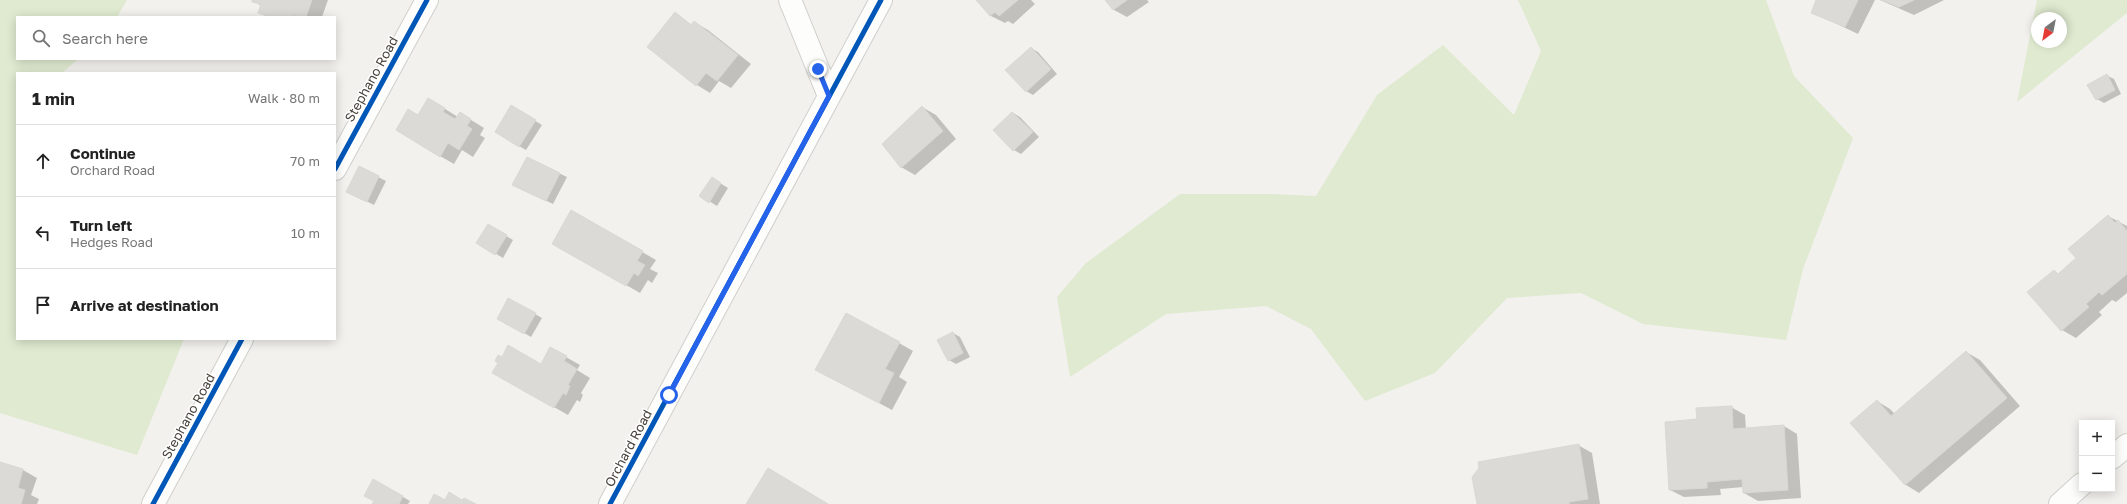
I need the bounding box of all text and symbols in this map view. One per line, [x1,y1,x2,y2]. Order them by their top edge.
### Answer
north arrow [2031,12,2067,48]
search box [16,16,336,60]
icon: search [30,27,52,49]
text: Search here [62,29,148,47]
street label: Stephano Road [341,34,401,124]
route end [809,60,827,78]
text: 1 min [32,88,75,109]
text: Walk · 80 m [248,90,320,106]
text: Continue [70,144,136,162]
icon: ahead [32,150,54,172]
text: 70 m [290,153,320,169]
text: Orchard Road [70,162,155,178]
text: Turn left [70,216,132,234]
icon: left [32,222,54,244]
text: 10 m [291,225,320,241]
text: Hedges Road [70,234,153,250]
icon: arrive [32,294,54,316]
text: Arrive at destination [70,296,219,314]
street label: Stephano Road [158,371,218,461]
route start [660,386,678,404]
street label: Orchard Road [601,407,655,489]
map controls [2079,420,2115,492]
button: + [2079,420,2115,456]
button: − [2079,456,2115,492]

